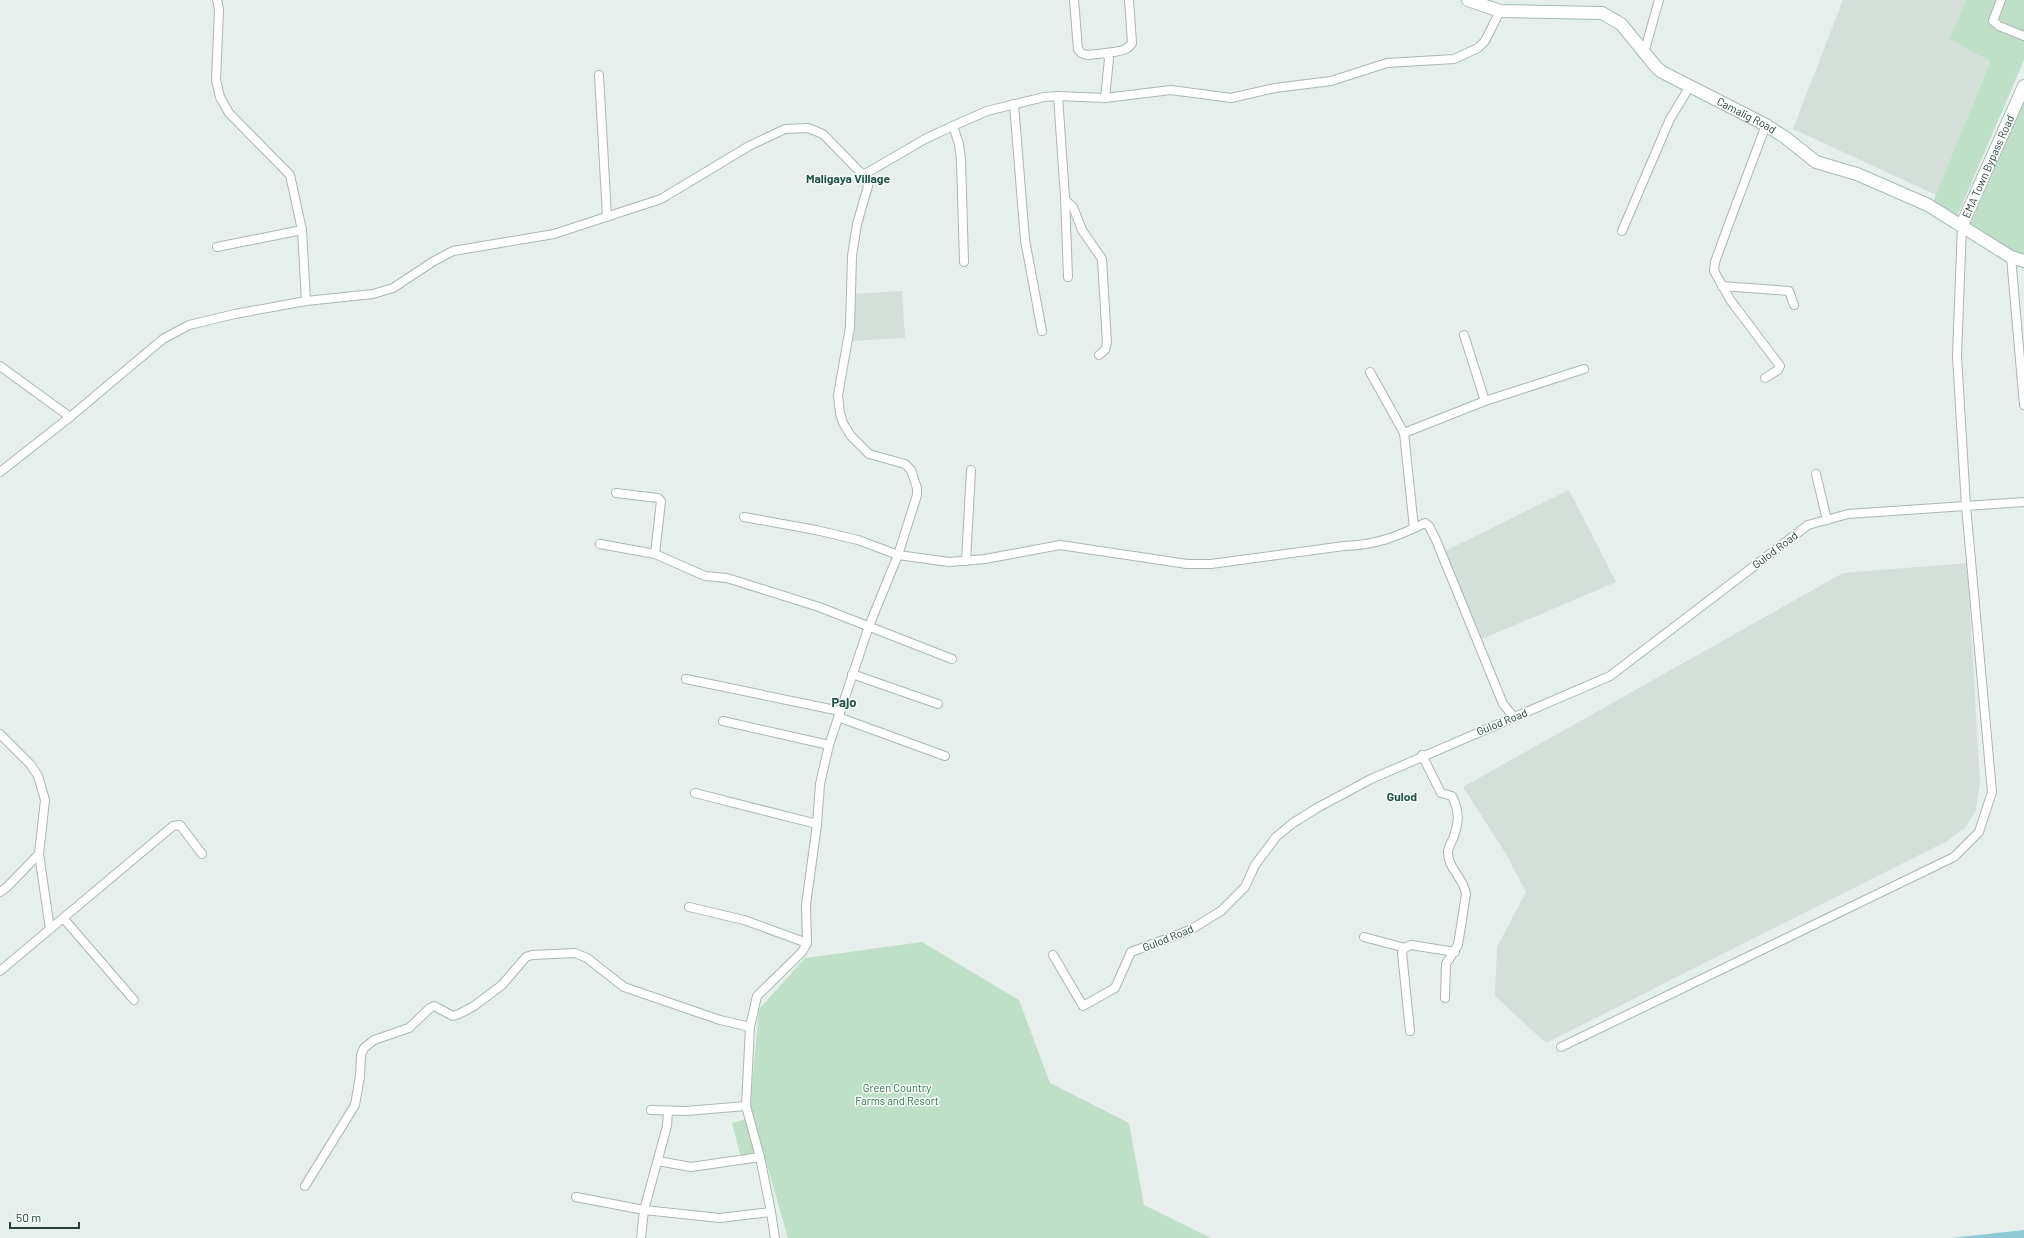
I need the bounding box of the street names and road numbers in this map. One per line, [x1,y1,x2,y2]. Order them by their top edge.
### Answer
street label: Camalig Road [1715,94,1779,136]
street label: EMA Town Bypass Road [1959,113,2016,220]
street label: Gulod Road [1749,528,1800,571]
street label: Gulod Road [1474,705,1529,738]
street label: Gulod Road [1140,921,1195,954]

